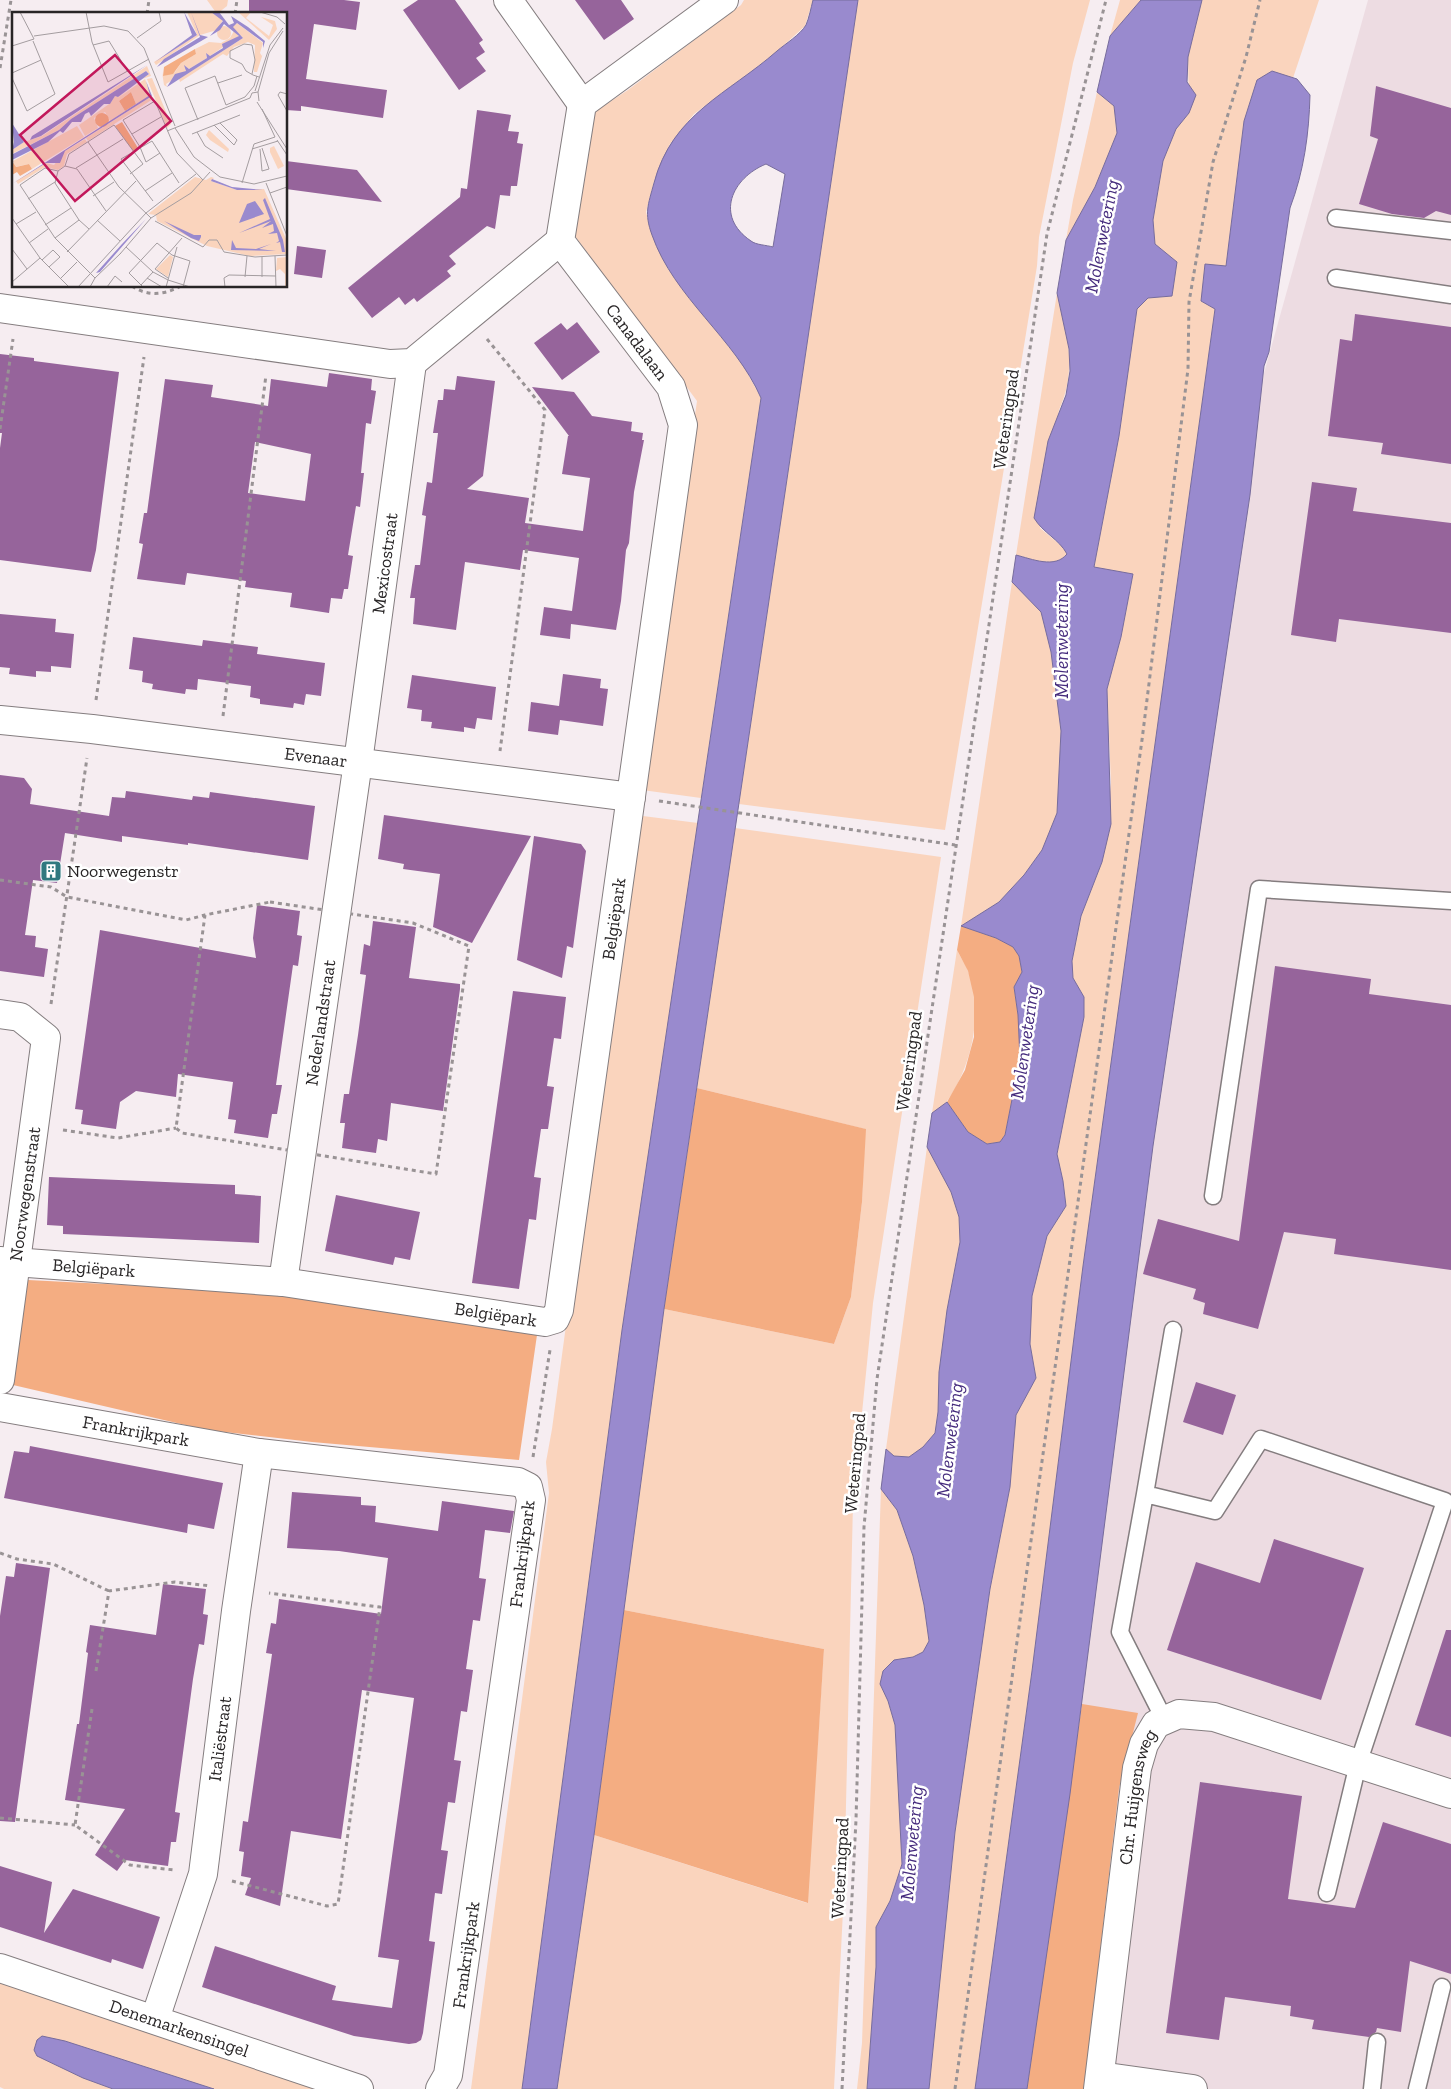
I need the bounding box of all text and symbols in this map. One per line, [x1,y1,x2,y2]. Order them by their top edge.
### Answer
inset map [12,12,288,288]
water label: Molenwetering [1079,177,1124,295]
street label: Canadalaan [601,299,673,385]
street label: Weteringpad [988,367,1024,470]
street label: Mexicostraat [367,511,403,615]
water label: Molenwetering [1050,583,1073,699]
street label: Evenaar [283,742,349,772]
building icon: Noorwegenstr [39,859,63,883]
place label: Noorwegenstr [67,860,179,882]
street label: Belgiëpark [597,876,631,962]
street label: Nederlandstraat [300,958,340,1087]
water label: Molenwetering [1005,983,1044,1101]
street label: Weteringpad [891,1009,927,1112]
street label: Noorwegenstraat [5,1125,45,1263]
street label: Belgiëpark [52,1254,137,1282]
street label: Belgiëpark [453,1297,539,1332]
water label: Molenwetering [931,1381,968,1499]
street label: Frankrijkpark [81,1411,192,1452]
street label: Weteringpad [840,1412,870,1514]
street label: Frankrijkpark [505,1498,540,1609]
street label: Italiëstraat [204,1695,236,1783]
street label: Chr. Huijgensweg [1114,1725,1162,1866]
water label: Molenwetering [895,1784,928,1901]
street label: Weteringpad [826,1817,854,1919]
street label: Frankrijkpark [448,1899,484,2010]
street label: Denemarkensingel [106,1995,252,2062]

